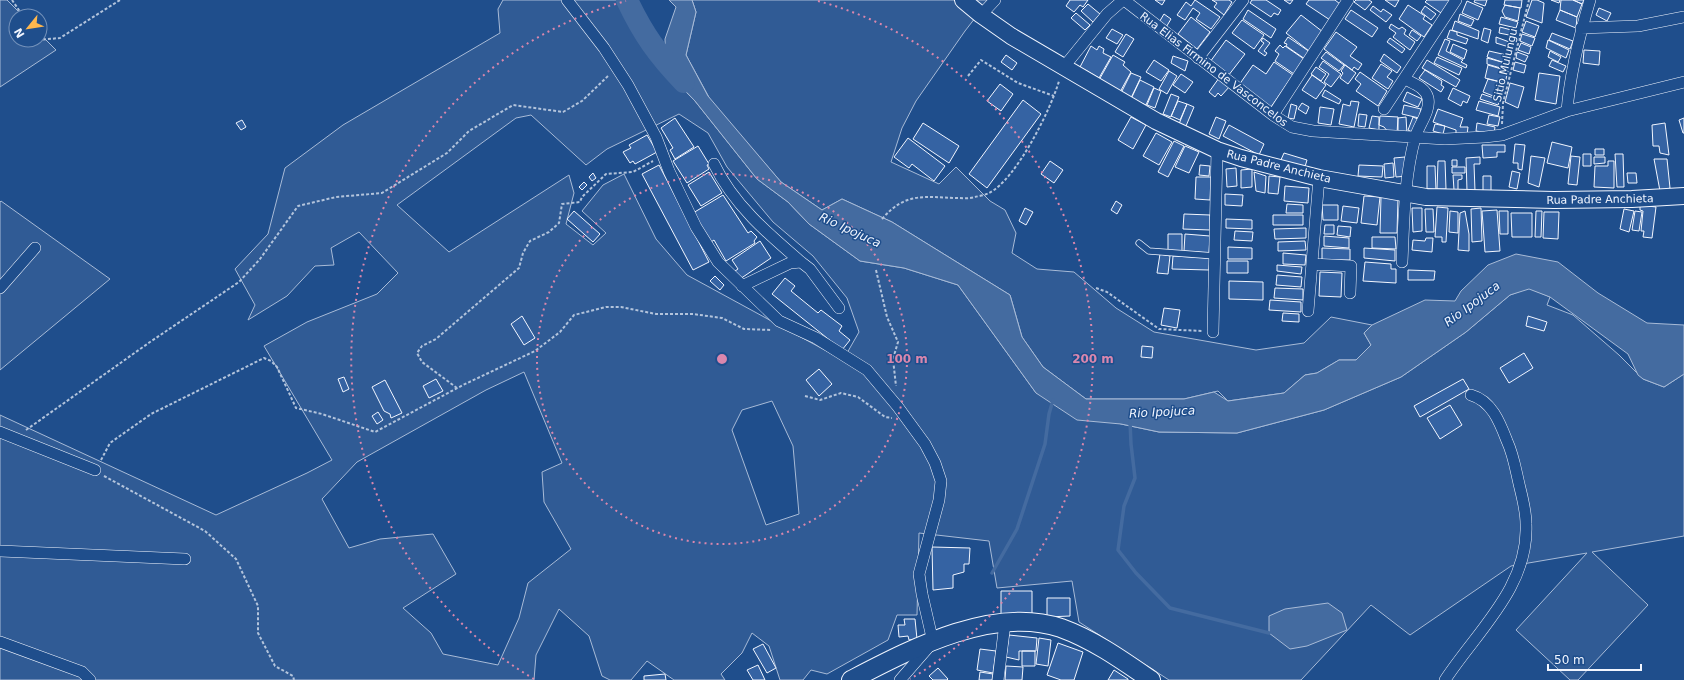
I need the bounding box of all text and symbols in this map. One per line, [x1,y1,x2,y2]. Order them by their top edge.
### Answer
north arrow [8,8,48,48]
street label: Rua Elias Firmino de Vasconcelos [1137,10,1290,129]
text: N [12,26,28,40]
street label: Sitio Mulungu [1491,27,1520,103]
street label: Rua Padre Anchieta [1225,147,1332,186]
street label: Rua Padre Anchieta [1546,192,1654,207]
water label: Rio Ipojuca [817,210,883,250]
water label: Rio Ipojuca [1441,278,1503,330]
centre of rings [715,352,729,366]
text: 100 m [886,352,928,366]
text: 200 m [1072,352,1114,366]
water label: Rio Ipojuca [1129,403,1195,421]
scale bar [1548,646,1641,672]
text: 50 m [1554,653,1585,667]

